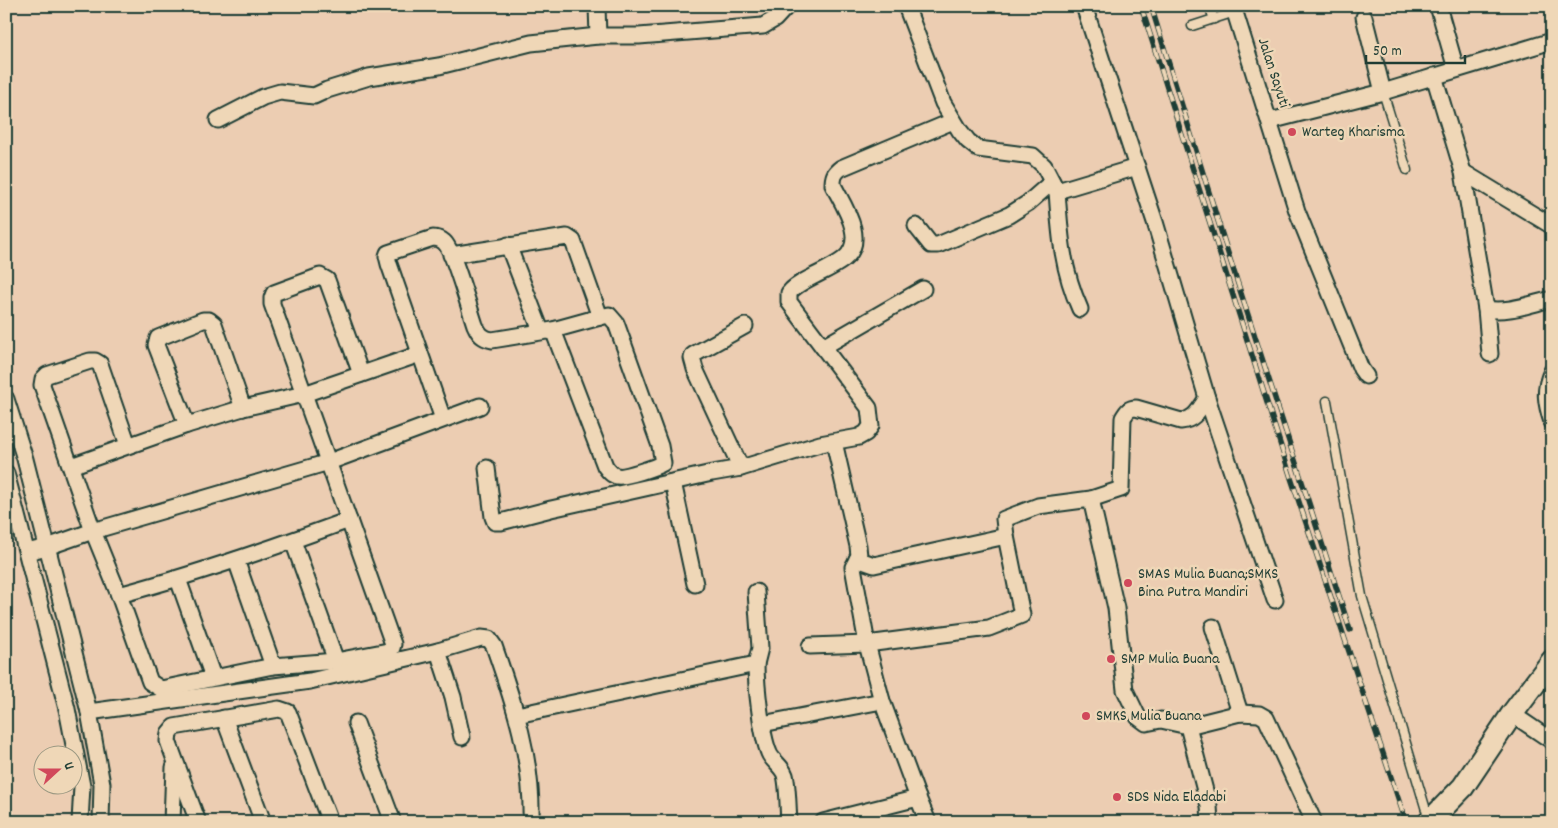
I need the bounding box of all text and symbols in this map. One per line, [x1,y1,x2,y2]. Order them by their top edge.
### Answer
scale bar [1366,32,1464,64]
street label: Jalan Sayuti [1251,35,1295,111]
text: 50 m [1373,41,1402,63]
place label: Warteg Kharisma [1302,121,1405,144]
marker: Warteg Kharisma [1286,126,1298,138]
place label: SMAS Mulia Buana;SMKS Bina Putra Mandiri [1138,563,1278,604]
marker: SMAS Mulia Buana;SMKS Bina Putra Mandiri [1122,577,1134,589]
place label: SMP Mulia Buana [1121,648,1220,671]
marker: SMP Mulia Buana [1105,653,1117,665]
place label: SMKS Mulia Buana [1096,705,1202,728]
marker: SMKS Mulia Buana [1080,710,1092,722]
north arrow [32,746,82,796]
text: U [58,759,79,773]
place label: SDS Nida Eladabi [1127,786,1226,809]
marker: SDS Nida Eladabi [1111,791,1123,803]

